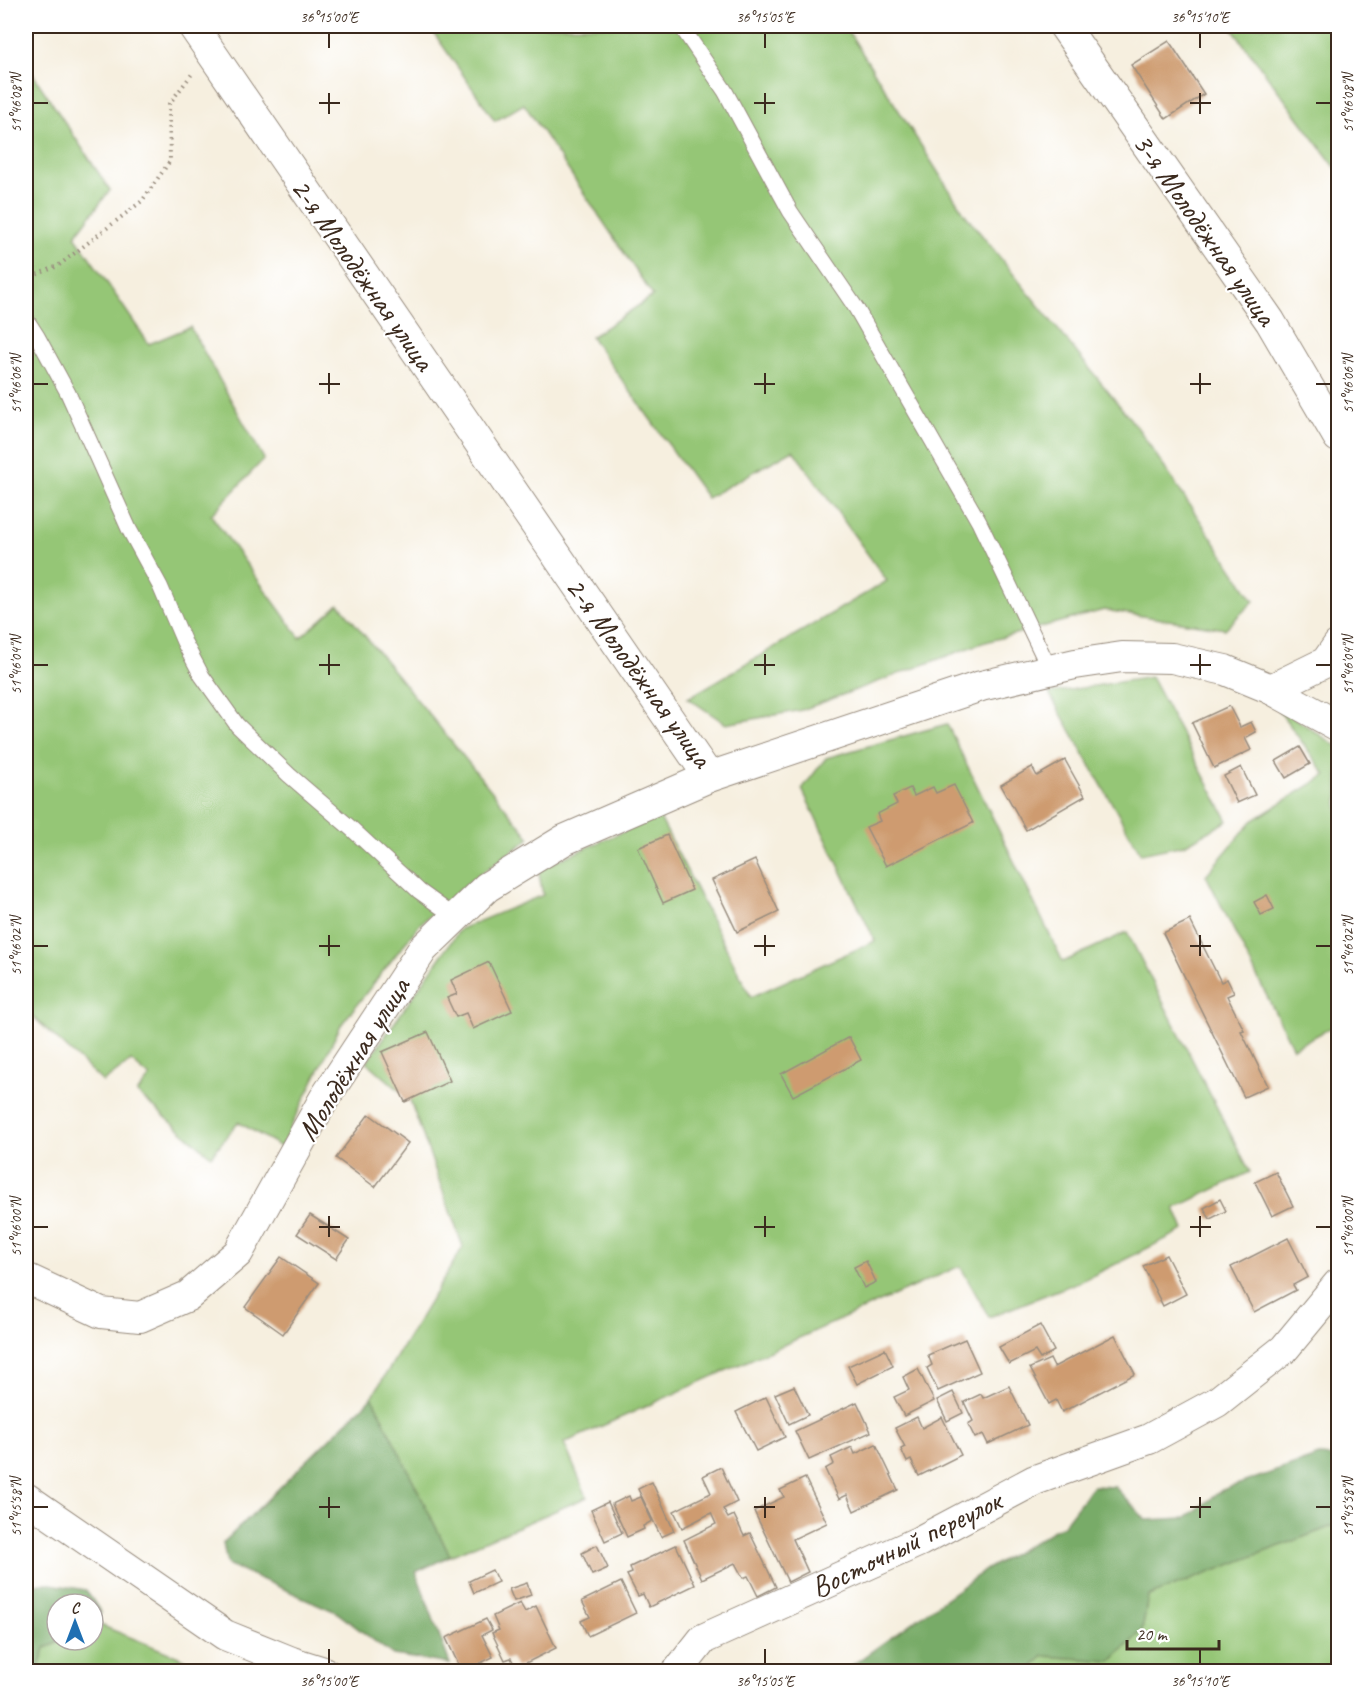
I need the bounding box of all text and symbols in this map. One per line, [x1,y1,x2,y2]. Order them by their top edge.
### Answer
text: 36°15'00"E [300,8,360,27]
text: 36°15'05"E [736,8,796,27]
text: 36°15'10"E [1171,8,1231,27]
text: 51°46'08"N [7,70,26,133]
text: 51°46'08"N [1339,70,1358,133]
street label: 3-я Молодёжная улица [1124,125,1287,334]
street label: 2-я Молодёжная улица [282,170,445,379]
text: 51°46'06"N [7,351,26,414]
text: 51°46'06"N [1339,351,1358,414]
street label: 2-я Молодёжная улица [557,569,722,776]
text: 51°46'04"N [7,632,26,695]
text: 51°46'04"N [1339,632,1358,695]
text: 51°46'02"N [7,913,26,976]
text: 51°46'02"N [1339,913,1358,976]
street label: Молодёжная улица [288,969,419,1148]
text: 51°46'00"N [7,1194,26,1257]
text: 51°46'00"N [1339,1194,1358,1257]
text: 51°45'58"N [7,1474,26,1537]
text: 51°45'58"N [1339,1474,1358,1537]
street label: Восточный переулок [805,1480,1010,1606]
north arrow [45,1592,105,1652]
text: С [71,1598,81,1618]
scale bar [1127,1613,1218,1651]
text: 20 m [1136,1623,1169,1645]
text: 36°15'00"E [300,1672,360,1691]
text: 36°15'05"E [736,1672,796,1691]
text: 36°15'10"E [1171,1672,1231,1691]

